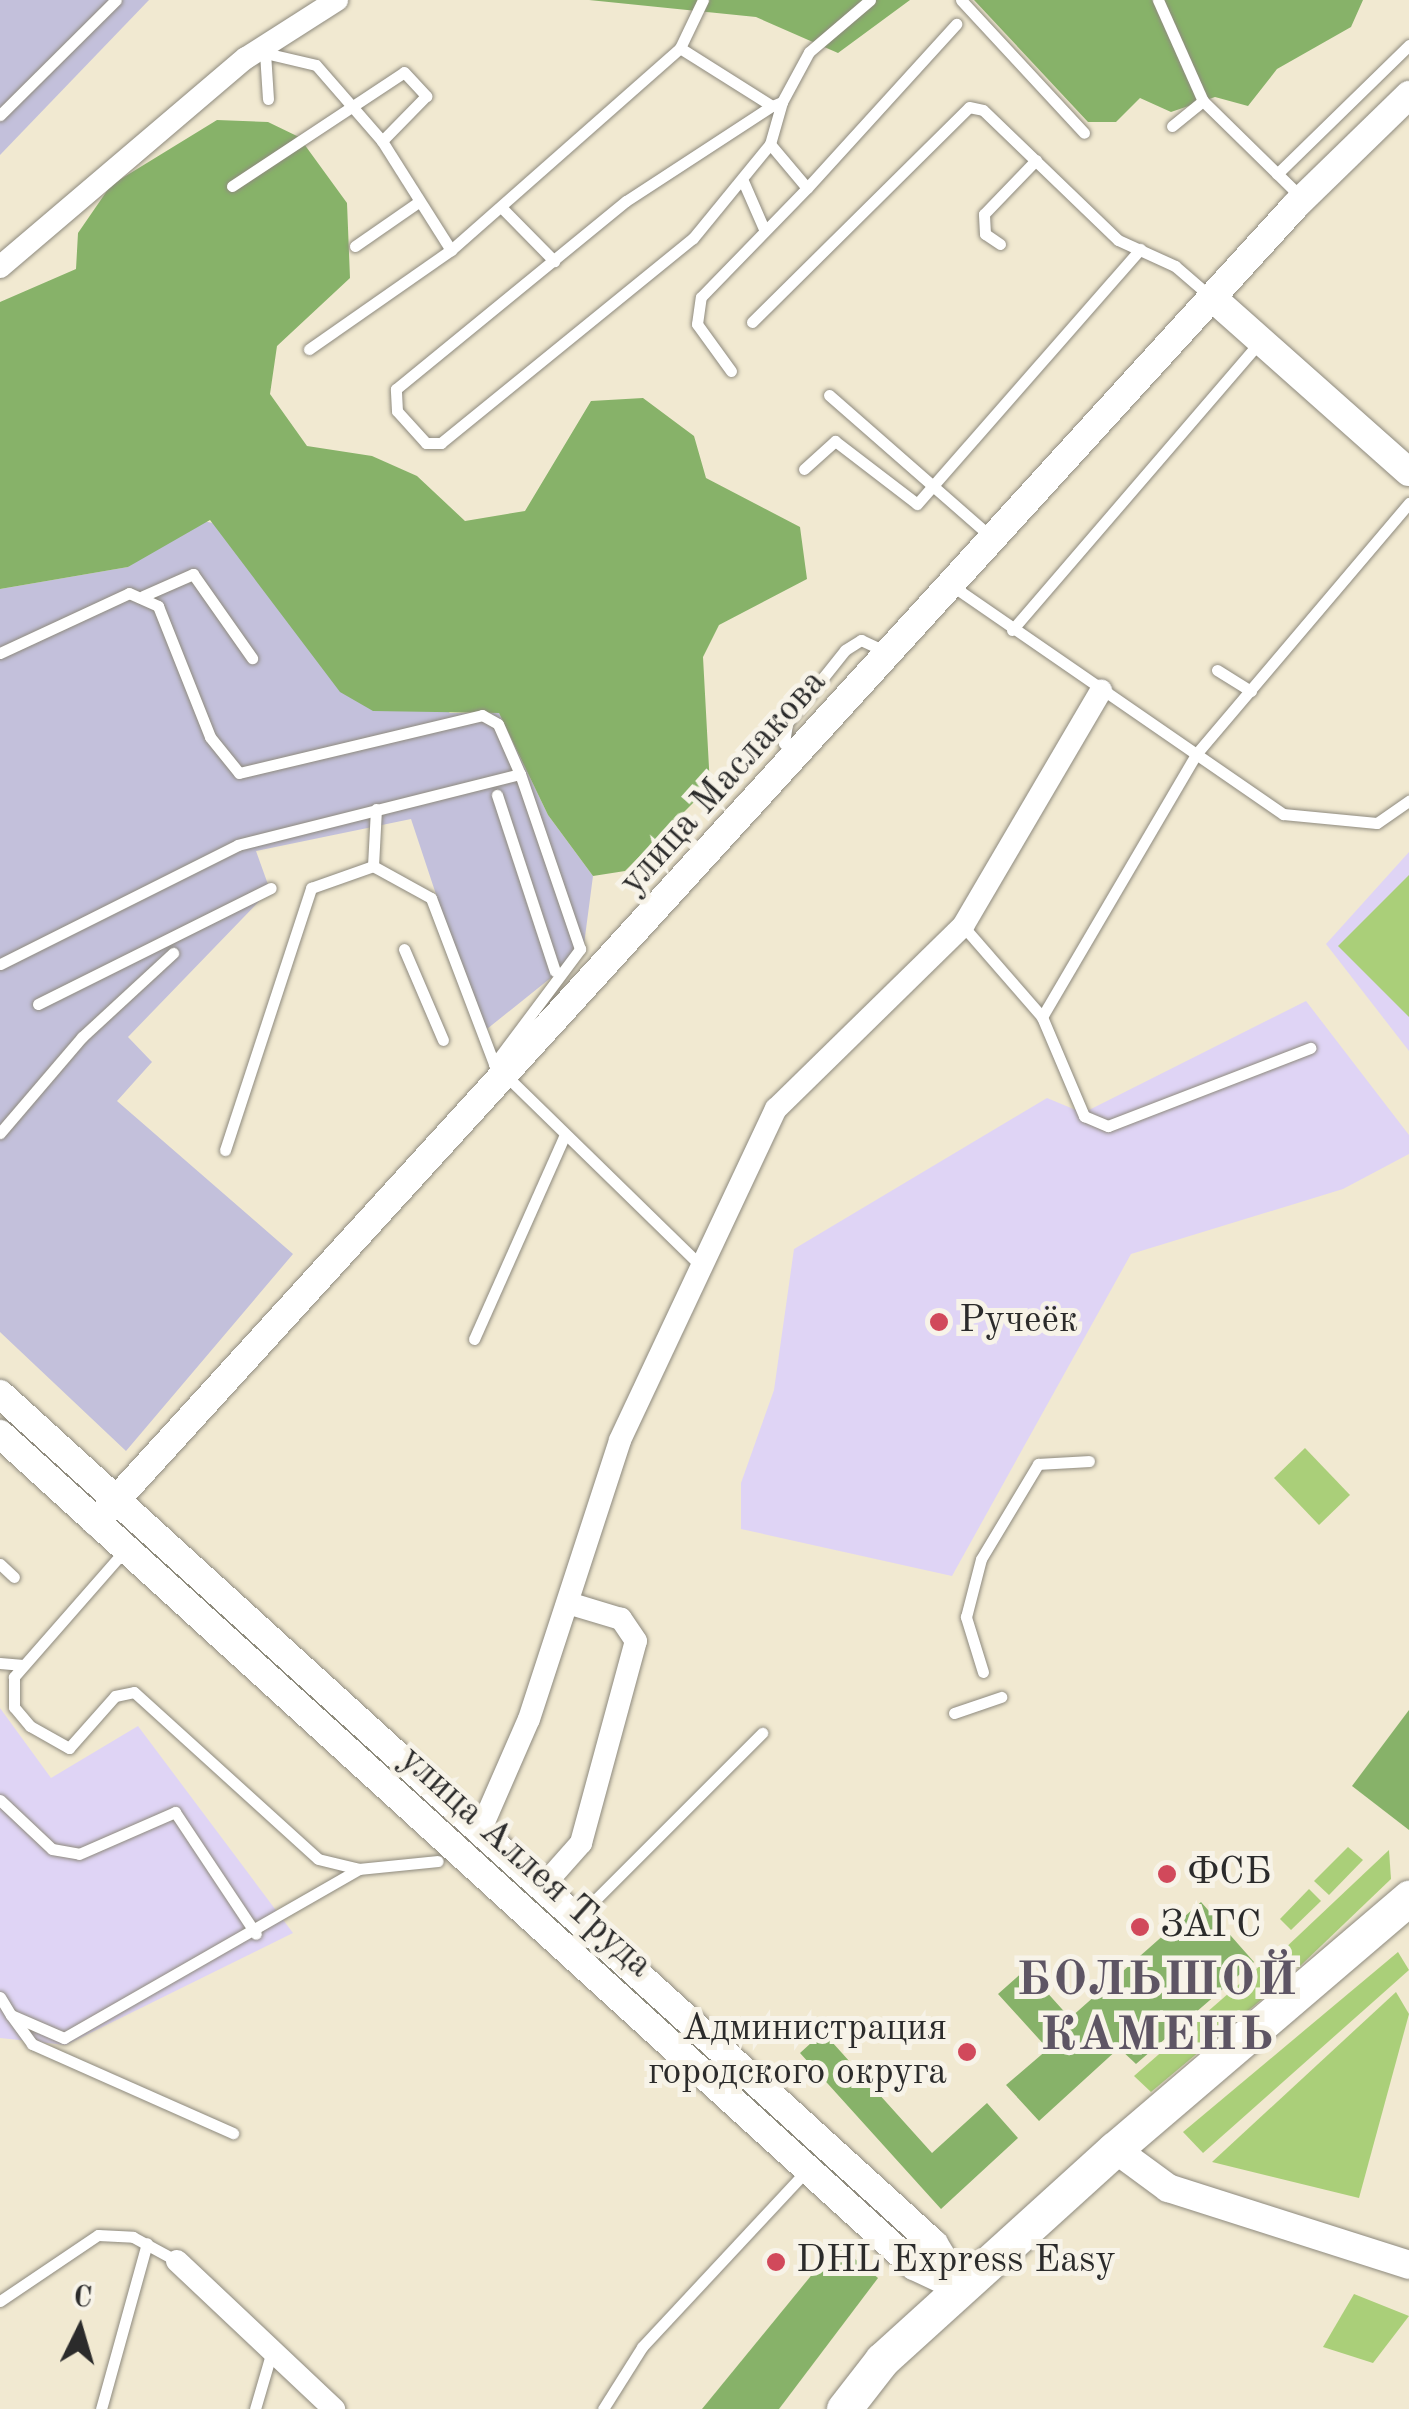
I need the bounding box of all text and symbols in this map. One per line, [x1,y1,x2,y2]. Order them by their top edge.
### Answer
street label: улица Маслакова [611,661,837,905]
place label: Ручеёк [959,1299,1078,1345]
marker: Ручеёк [928,1311,950,1333]
street label: улица Аллея Труда [389,1737,661,1989]
place label: ФСБ [1187,1851,1271,1897]
marker: ФСБ [1156,1863,1178,1885]
place label: ЗАГС [1160,1904,1261,1950]
marker: ЗАГС [1129,1916,1151,1938]
district label: БОЛЬШОЙ КАМЕНЬ [1017,1952,1299,2065]
place label: Администрация городского округа [648,2007,947,2096]
marker: Администрация городского округа [956,2041,978,2063]
place label: DHL Express Easy [796,2239,1116,2285]
marker: DHL Express Easy [765,2251,787,2273]
north arrow [30,2279,130,2379]
text: С [72,2284,93,2314]

